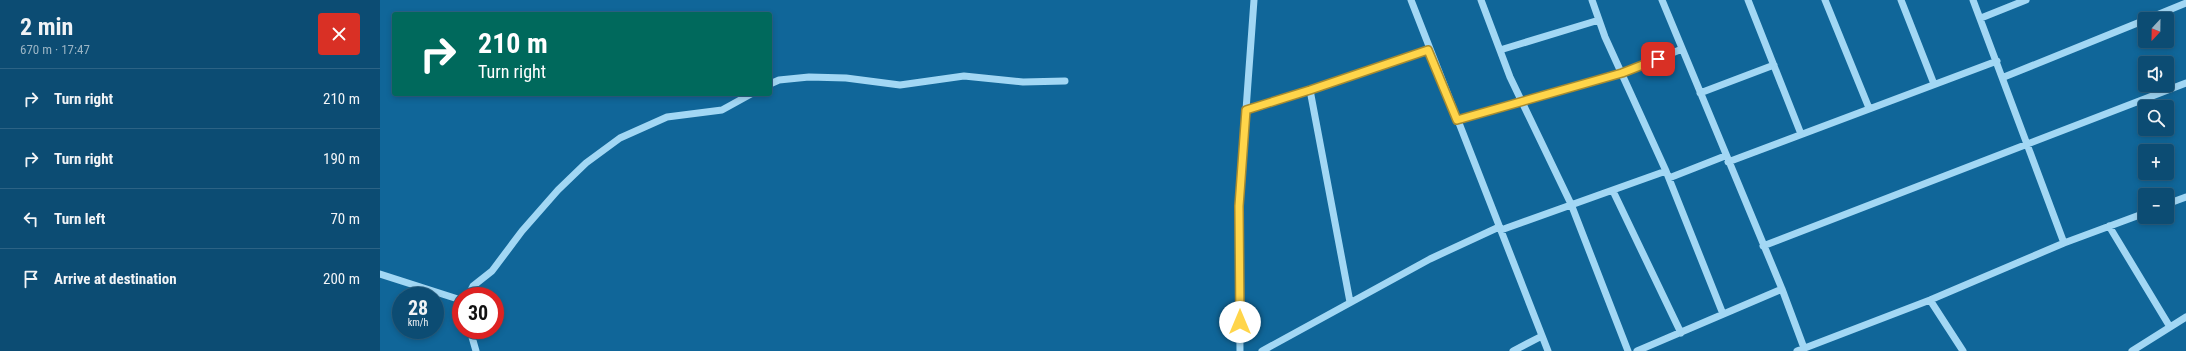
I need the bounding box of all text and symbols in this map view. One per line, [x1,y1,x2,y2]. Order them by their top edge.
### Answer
north arrow [2138,12,2174,48]
map controls [2138,12,2174,224]
text: 2 min [20,13,73,41]
button: close [318,13,360,55]
text: 210 m [478,27,548,60]
icon: right [412,28,464,80]
text: 670 m · 17:47 [20,42,90,57]
pin [1641,42,1675,76]
icon: arrive [1647,48,1669,70]
button: sound [2138,56,2174,92]
text: Turn right [478,61,546,82]
icon: right [20,88,42,110]
text: Turn right [54,90,113,108]
text: 210 m [323,90,360,108]
button: search [2138,100,2174,136]
button: + [2138,144,2174,180]
icon: right [20,148,42,170]
text: Turn right [54,150,113,168]
text: 190 m [323,150,360,168]
button: − [2138,188,2174,224]
icon: left [20,208,42,230]
text: Turn left [54,210,105,228]
text: 70 m [330,210,360,228]
icon: arrive [20,268,42,290]
text: Arrive at destination [54,270,177,288]
text: 200 m [323,270,360,288]
speed limit sign: 30 [452,287,504,339]
text: 28 [408,296,428,320]
position arrow [1219,301,1261,343]
text: km/h [408,317,428,328]

